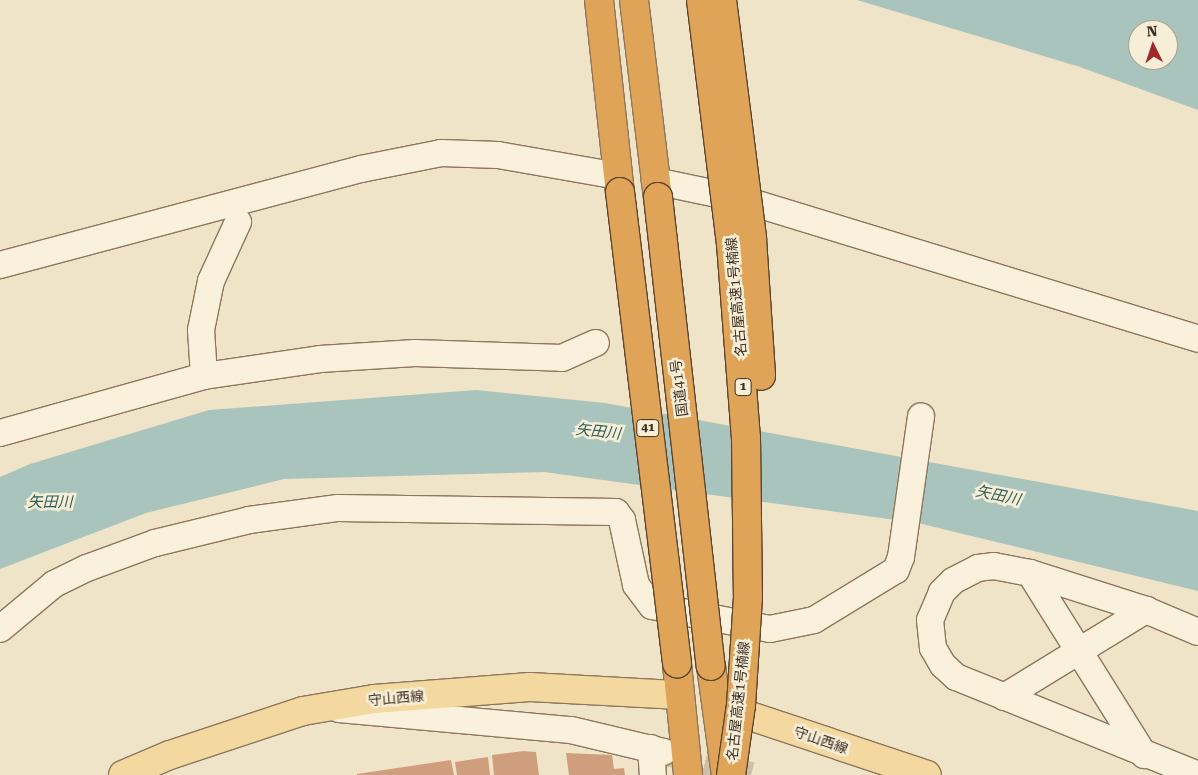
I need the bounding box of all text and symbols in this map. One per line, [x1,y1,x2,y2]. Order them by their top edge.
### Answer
north arrow [1128,20,1178,70]
text: N [1146,23,1158,39]
street label: 名古屋高速1号楠線 [722,237,750,357]
street label: 国道41号 [667,358,691,418]
road number: 1 [734,378,752,397]
road number: 41 [636,418,660,438]
water label: 矢田川 [575,421,621,443]
water label: 矢田川 [974,483,1022,509]
water label: 矢田川 [28,494,72,512]
street label: 名古屋高速1号楠線 [723,641,753,761]
street label: 守山西線 [367,687,425,709]
street label: 守山西線 [792,723,850,757]

